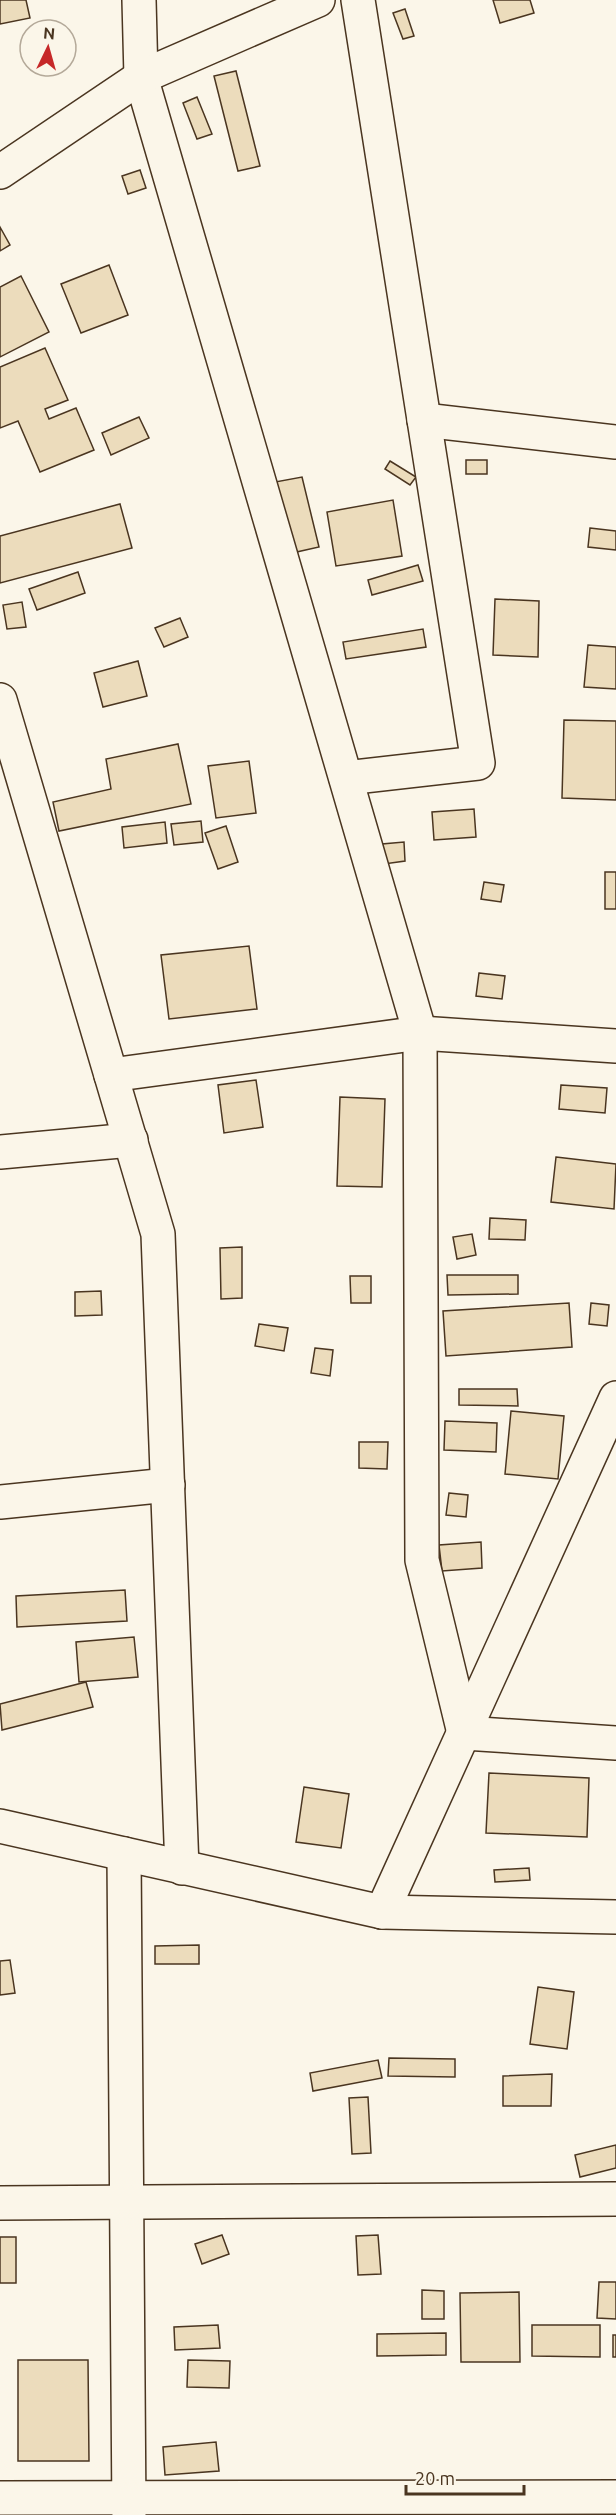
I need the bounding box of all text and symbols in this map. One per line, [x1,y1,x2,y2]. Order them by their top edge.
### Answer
north arrow [18,18,78,78]
text: N [43,24,56,43]
scale bar [406,2458,524,2496]
text: 20 m [415,2468,455,2488]

